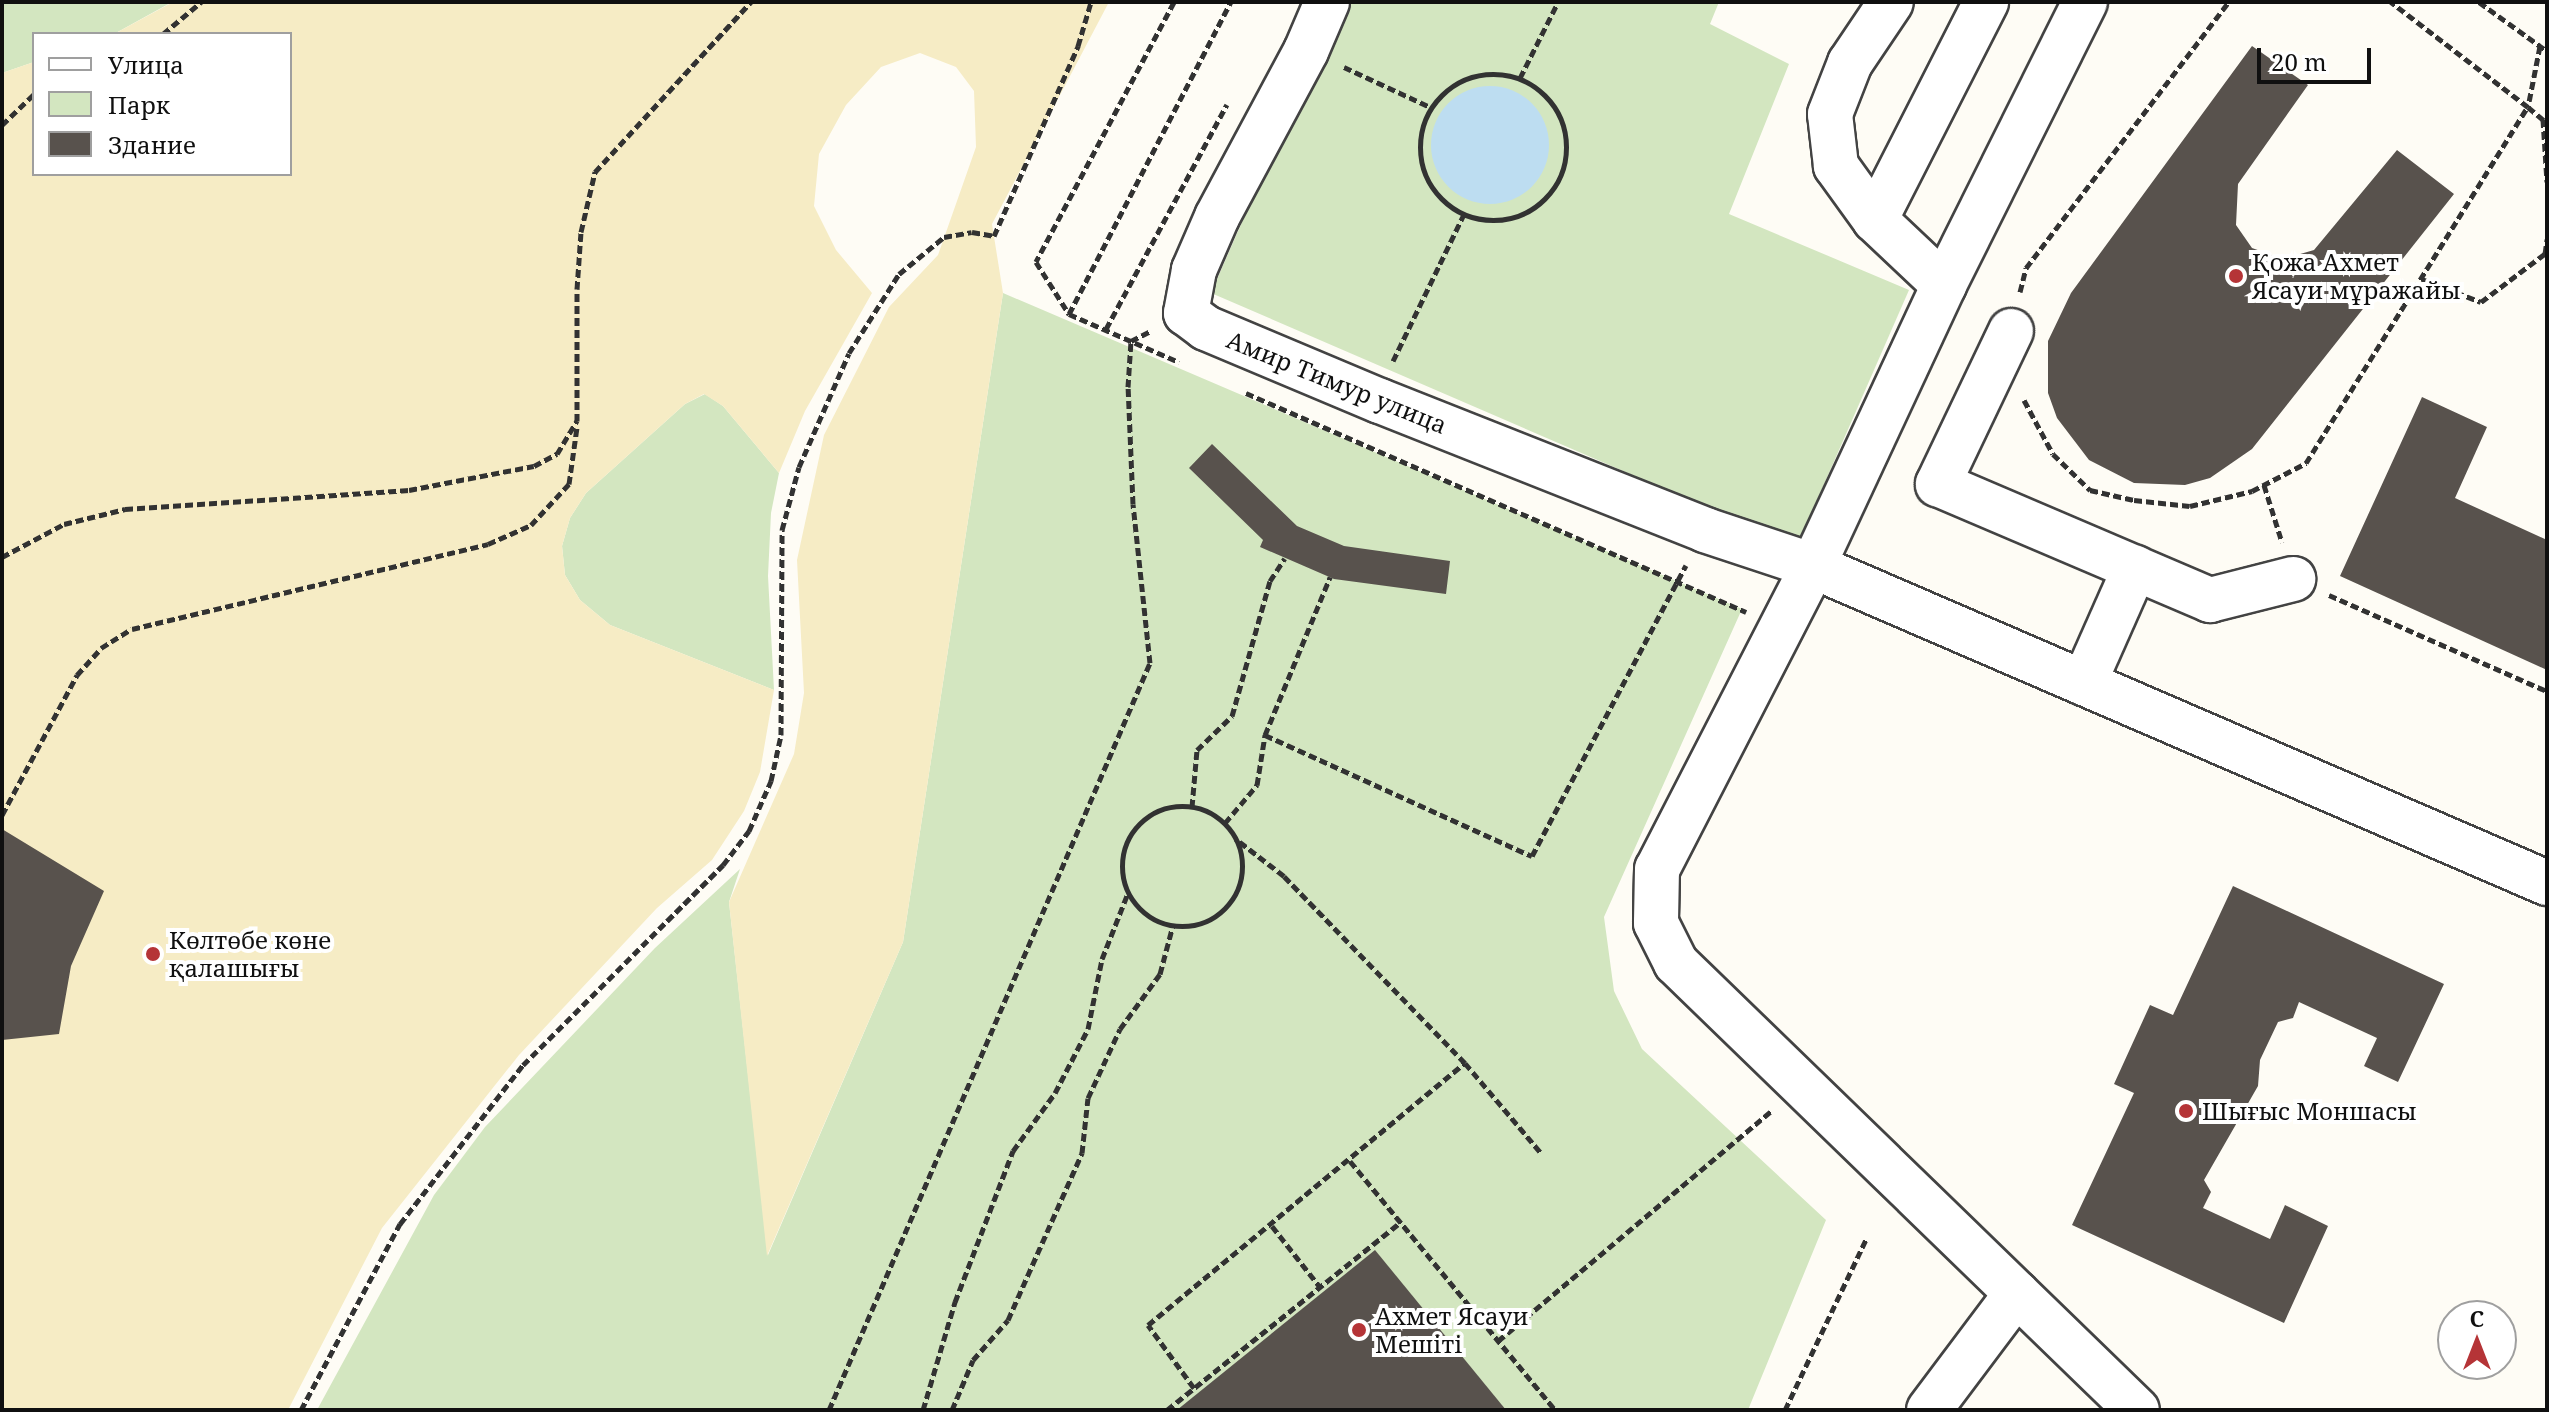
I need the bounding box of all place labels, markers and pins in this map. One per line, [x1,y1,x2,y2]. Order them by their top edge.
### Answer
place label: Қожа Ахмет Ясауи мұражайы [2252,248,2461,304]
marker: Қожа Ахмет Ясауи мұражайы [2227,267,2245,285]
place label: Көлтөбе көне қалашығы [169,926,331,982]
marker: Көлтөбе көне қалашығы [144,945,162,963]
place label: Шығыс Моншасы [2202,1097,2417,1125]
marker: Шығыс Моншасы [2177,1102,2195,1120]
place label: Ахмет Ясауи Мешіті [1375,1302,1529,1358]
marker: Ахмет Ясауи Мешіті [1350,1321,1368,1339]

